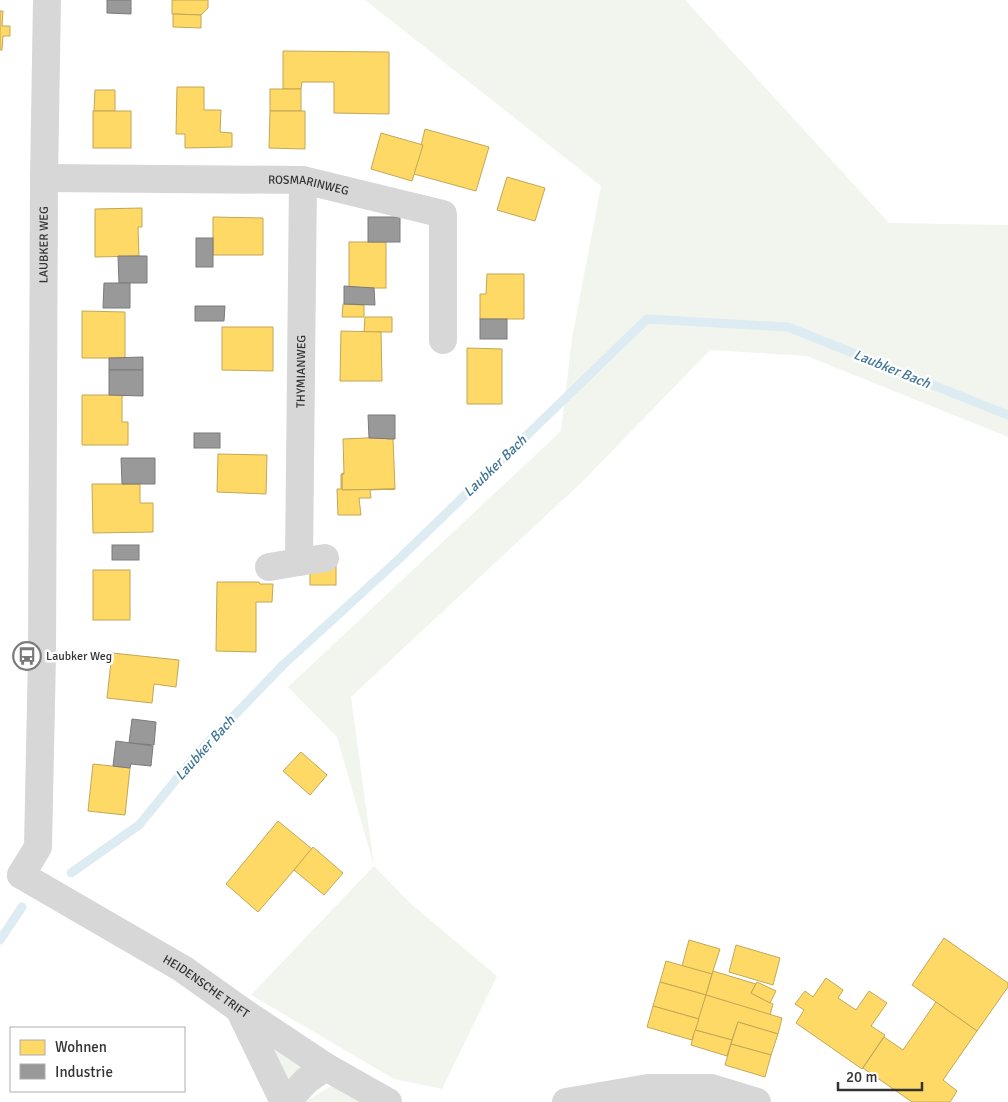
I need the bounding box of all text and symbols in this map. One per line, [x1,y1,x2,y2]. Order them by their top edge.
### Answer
street label: ROSMARINWEG [268,172,350,198]
street label: LAUBKER WEG [36,206,51,283]
street label: THYMIANWEG [293,335,309,408]
water label: Laubker Bach [851,346,933,392]
water label: Laubker Bach [460,431,530,500]
bus stop icon: Laubker Weg [12,641,42,671]
place label: Laubker Weg [46,649,112,664]
water label: Laubker Bach [172,712,239,784]
street label: HEIDENSCHE TRIFT [160,951,252,1021]
legend [10,1027,185,1092]
text: Wohnen [55,1038,107,1056]
scale bar [838,1060,922,1092]
text: Industrie [55,1063,113,1081]
text: 20 m [846,1068,877,1086]

